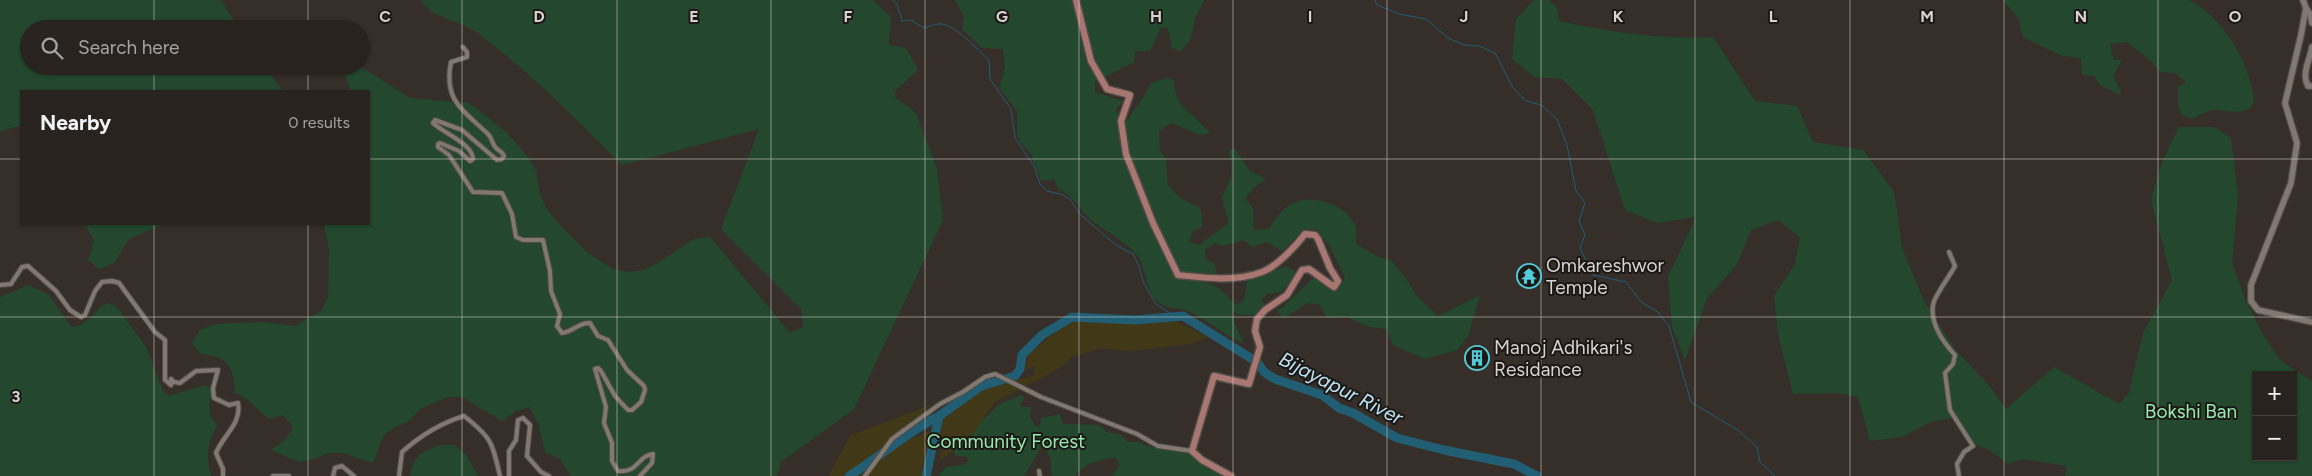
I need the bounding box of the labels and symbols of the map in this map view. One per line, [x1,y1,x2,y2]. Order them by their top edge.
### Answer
text: C [379,7,391,26]
text: D [533,7,545,26]
text: E [689,7,699,26]
text: F [844,7,853,26]
text: G [996,7,1008,26]
text: H [1150,7,1162,26]
text: I [1308,7,1312,26]
text: J [1460,7,1468,26]
text: K [1613,7,1624,26]
text: L [1769,7,1778,26]
text: M [1920,7,1934,26]
text: N [2075,7,2087,26]
text: O [2229,7,2242,26]
place label: Omkareshwor Temple [1546,254,1664,299]
temple icon: Omkareshwor Temple [1516,263,1542,289]
place label: Manoj Adhikari's Residance [1494,336,1632,381]
building icon: Manoj Adhikari's Residance [1464,345,1490,371]
water label: Bijayapur River [1275,347,1408,430]
text: 3 [12,387,21,406]
park label: Bokshi Ban [2145,400,2237,423]
park label: Community Forest [927,430,1085,453]

